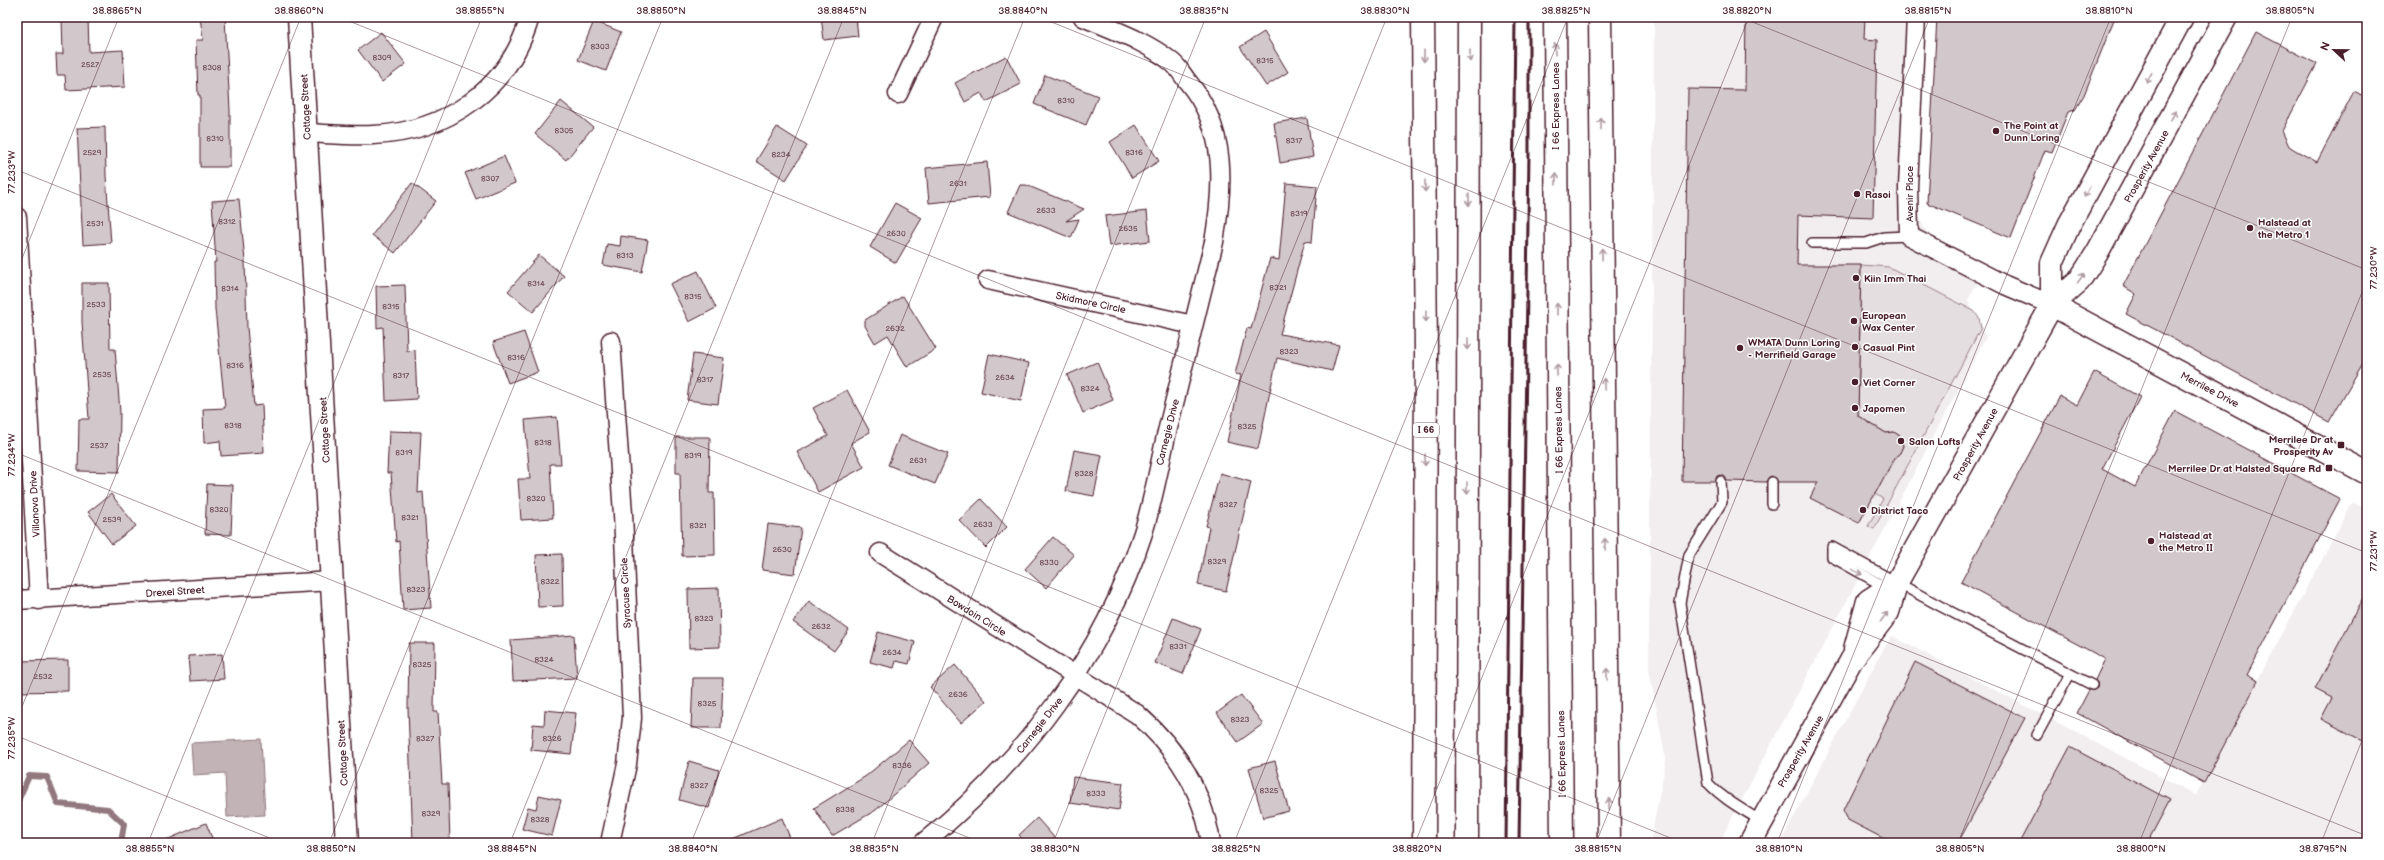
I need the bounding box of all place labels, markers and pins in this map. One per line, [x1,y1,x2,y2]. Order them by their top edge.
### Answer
place label: The Point at Dunn Loring [2004,120,2060,144]
marker: The Point at Dunn Loring [1991,126,2001,136]
marker: Rasoi [1852,189,1862,199]
place label: Rasoi [1865,189,1891,201]
place label: Halstead at the Metro 1 [2257,217,2312,241]
marker: Halstead at the Metro 1 [2245,223,2255,233]
marker: Kiin Imm Thai [1851,273,1861,283]
place label: Kiin Imm Thai [1864,273,1926,285]
place label: European Wax Center [1862,310,1916,334]
marker: European Wax Center [1849,316,1859,326]
place label: WMATA Dunn Loring - Merrifield Garage [1748,337,1840,361]
marker: Casual Pint [1850,342,1860,352]
place label: Casual Pint [1863,342,1916,354]
marker: WMATA Dunn Loring - Merrifield Garage [1735,343,1745,353]
marker: Viet Corner [1850,377,1860,387]
place label: Viet Corner [1863,377,1916,389]
marker: Japomen [1850,403,1860,413]
place label: Japomen [1863,403,1905,415]
place label: Merrilee Dr at Prosperity Av [2269,434,2334,458]
marker: Salon Lofts [1896,436,1906,446]
place label: Salon Lofts [1909,436,1961,448]
marker: Merrilee Dr at Prosperity Av [2336,440,2346,450]
place label: Merrilee Dr at Halsted Square Rd [2168,463,2321,475]
marker: Merrilee Dr at Halsted Square Rd [2324,463,2334,473]
marker: District Taco [1858,505,1868,515]
place label: District Taco [1871,505,1928,517]
place label: Halstead at the Metro II [2158,530,2213,554]
marker: Halstead at the Metro II [2146,536,2156,546]

